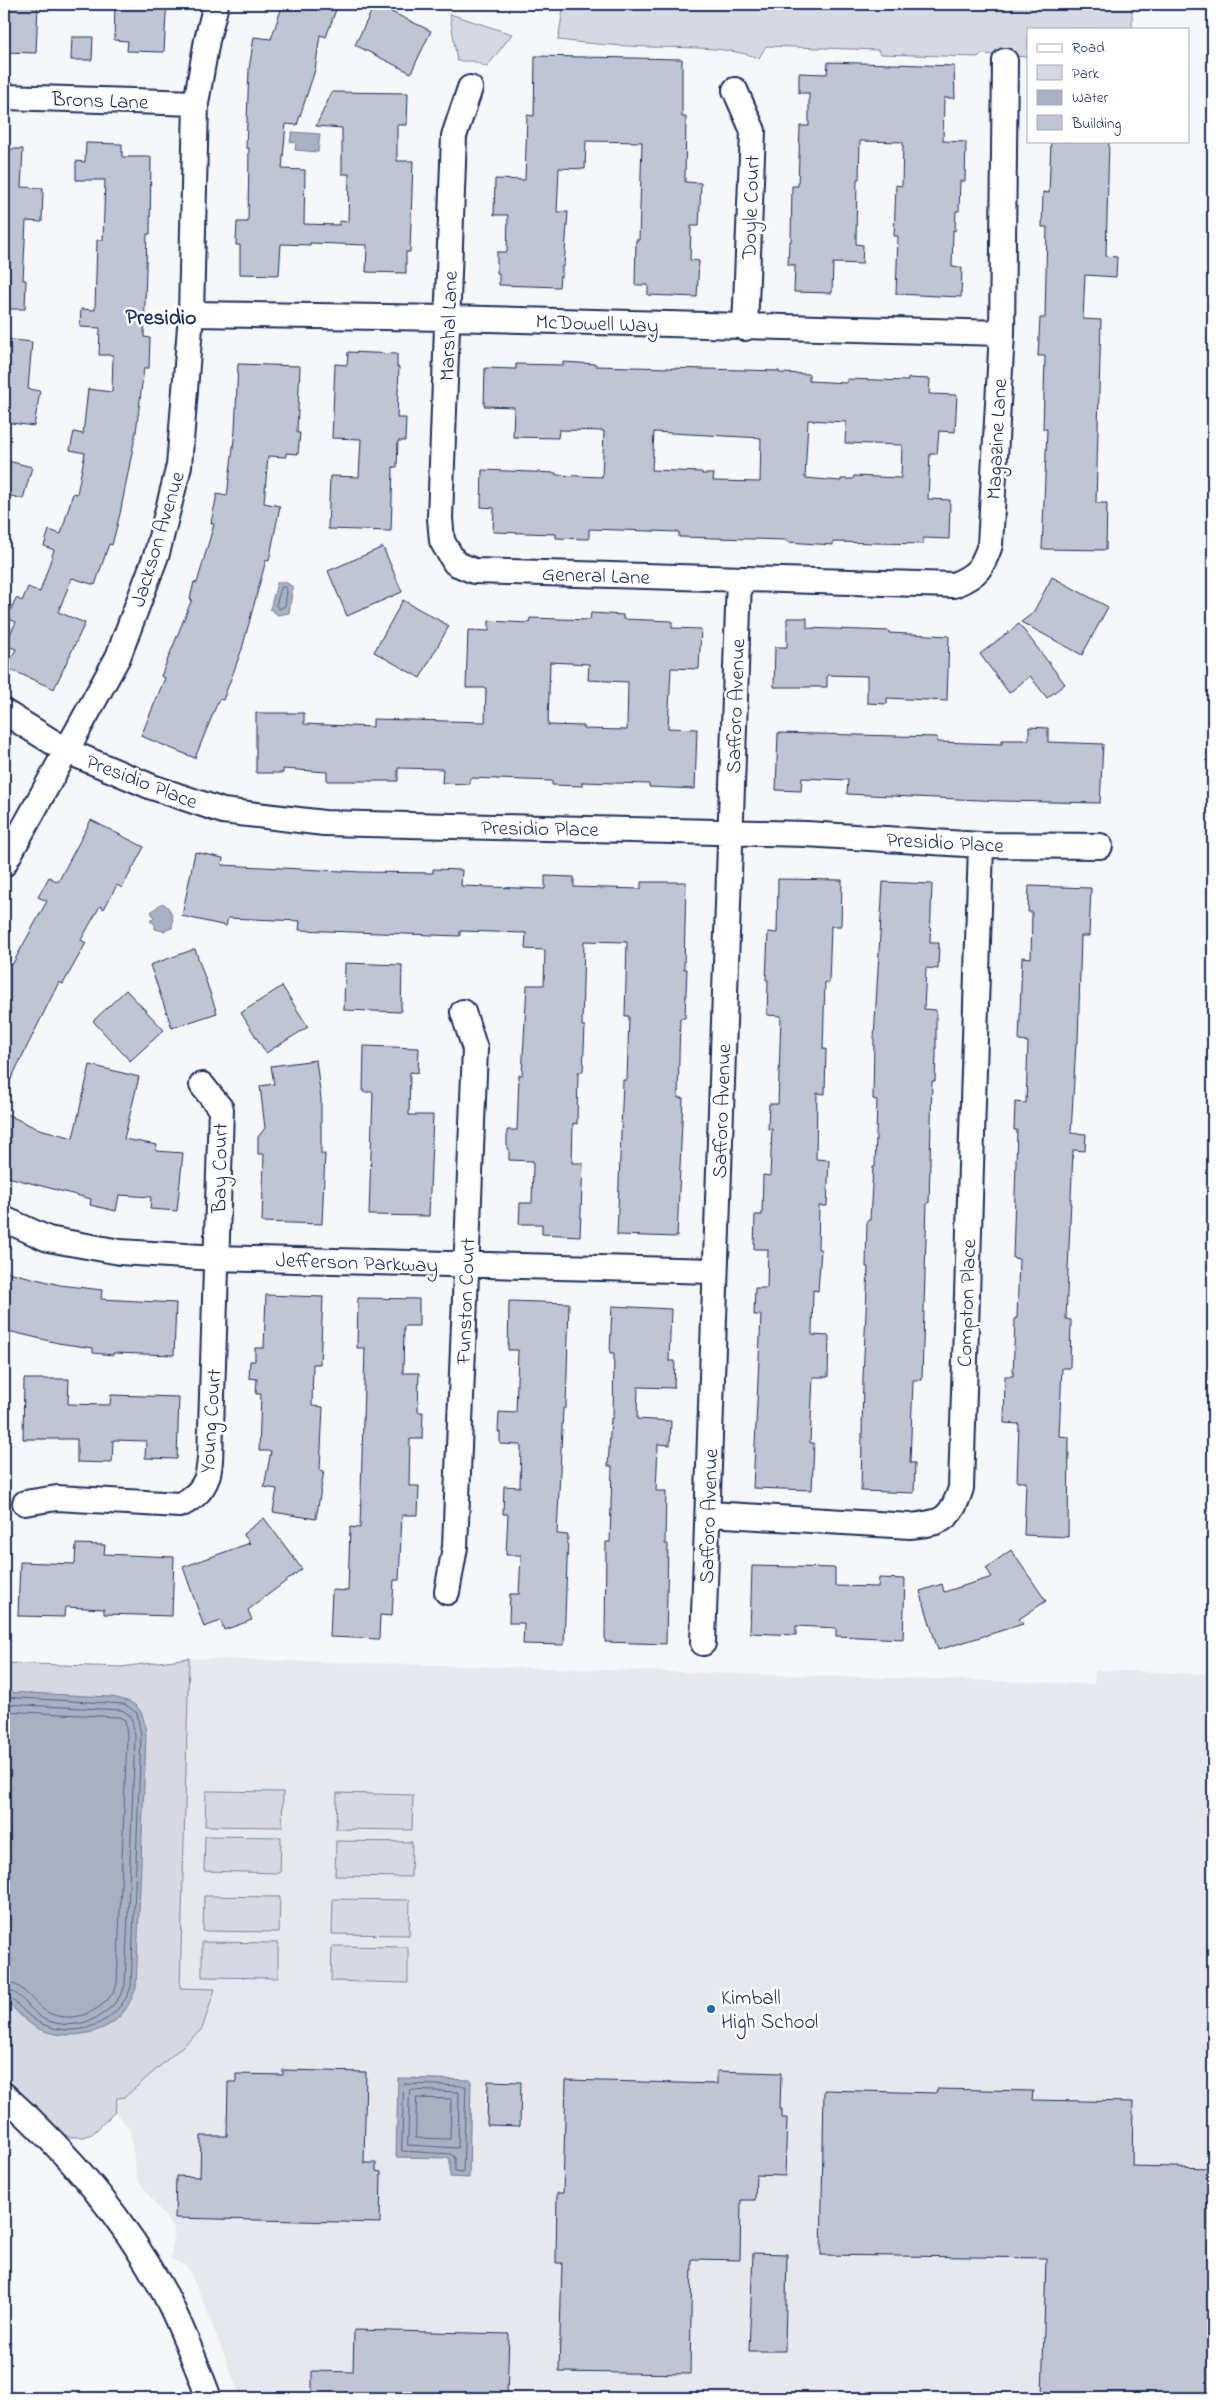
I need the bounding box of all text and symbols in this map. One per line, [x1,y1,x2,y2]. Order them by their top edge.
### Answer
legend [1027,28,1190,142]
text: Road [1072,37,1105,59]
text: Park [1072,63,1100,85]
street label: Brons Lane [50,85,149,119]
text: Water [1072,87,1108,109]
text: Building [1071,113,1121,136]
street label: Doyle Court [735,154,771,261]
street label: Marshal Lane [433,270,467,382]
district label: Presidio [125,303,197,335]
street label: McDowell Way [535,308,659,344]
street label: Magazine Lane [980,377,1018,501]
street label: Jackson Avenue [124,468,194,611]
street label: General Lane [542,560,651,594]
street label: Safforo Avenue [720,637,754,774]
street label: Presidio Place [81,748,202,818]
street label: Presidio Place [481,814,600,846]
street label: Presidio Place [885,826,1005,862]
street label: Safforo Avenue [706,1042,740,1179]
street label: Bay Court [205,1123,239,1215]
street label: Funston Court [450,1237,484,1366]
street label: Compton Place [951,1238,985,1368]
street label: Jefferson Parkway [275,1246,439,1284]
street label: Young Court [193,1368,233,1475]
street label: Safforo Avenue [693,1447,727,1584]
place label: Kimball High School [721,1984,818,2040]
marker: Kimball High School [705,2003,717,2015]

